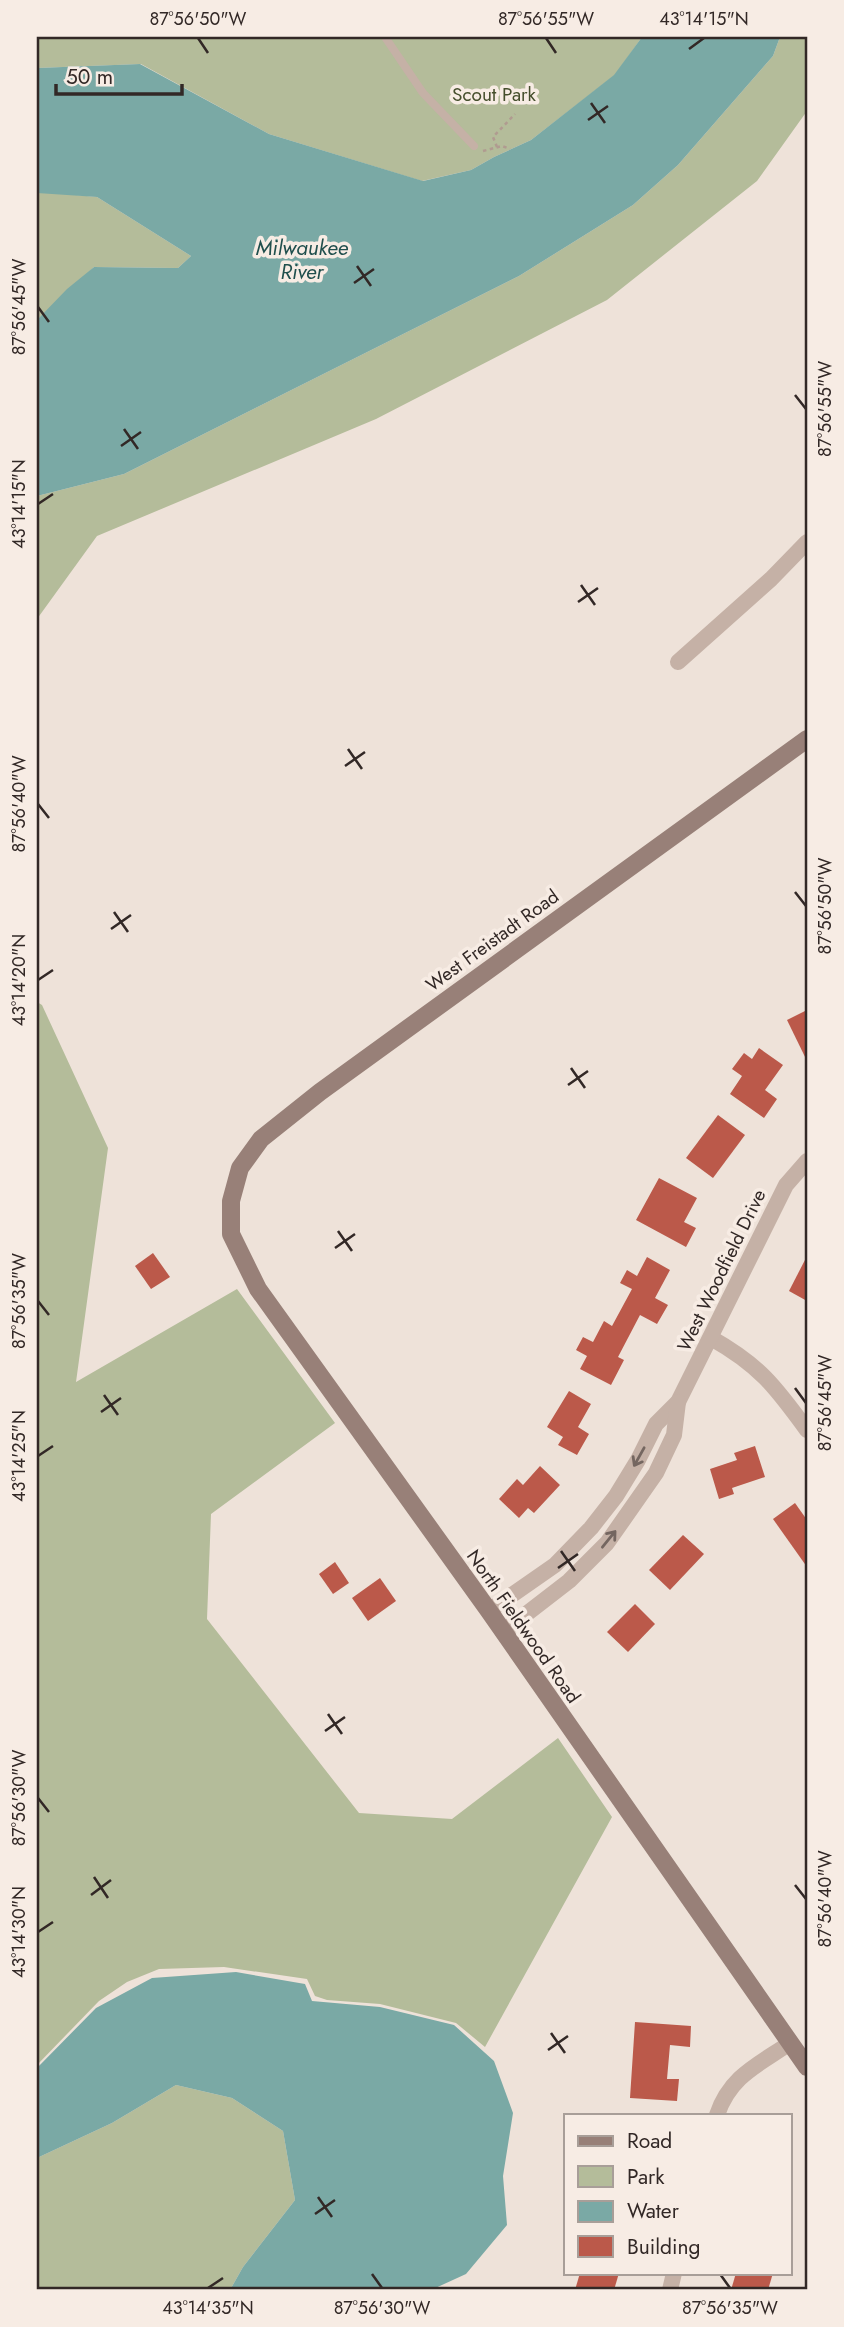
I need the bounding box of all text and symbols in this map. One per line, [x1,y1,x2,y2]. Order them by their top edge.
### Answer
text: 87°56'50"W [150,6,247,32]
text: 87°56'55"W [498,6,594,32]
text: 43°14'15"N [659,6,749,32]
scale bar [56,52,182,96]
text: 50 m [66,62,113,92]
park label: Scout Park [452,81,537,108]
water label: Milwaukee River [256,233,349,287]
text: 87°56'45"W [6,259,32,355]
text: 87°56'55"W [812,361,838,457]
text: 43°14'15"N [6,459,32,549]
text: 87°56'40"W [6,755,32,853]
text: 87°56'50"W [812,857,838,954]
street label: West Freistadt Road [420,883,564,998]
text: 43°14'20"N [6,934,32,1026]
street label: West Woodfield Drive [670,1185,773,1356]
text: 87°56'35"W [6,1253,32,1349]
text: 87°56'45"W [812,1355,838,1451]
text: 43°14'25"N [6,1410,32,1502]
one-way arrow [632,1447,646,1467]
one-way arrow [601,1530,617,1548]
street label: North Fieldwood Road [460,1544,587,1709]
text: 87°56'30"W [6,1750,32,1846]
text: 87°56'40"W [812,1850,838,1948]
text: 43°14'30"N [6,1886,32,1978]
legend [564,2114,792,2274]
text: Road [627,2126,672,2156]
text: Park [627,2162,665,2192]
text: Water [627,2196,680,2226]
text: Building [627,2232,700,2262]
text: 43°14'35"N [162,2295,254,2321]
text: 87°56'30"W [334,2295,430,2321]
text: 87°56'35"W [682,2295,778,2321]

